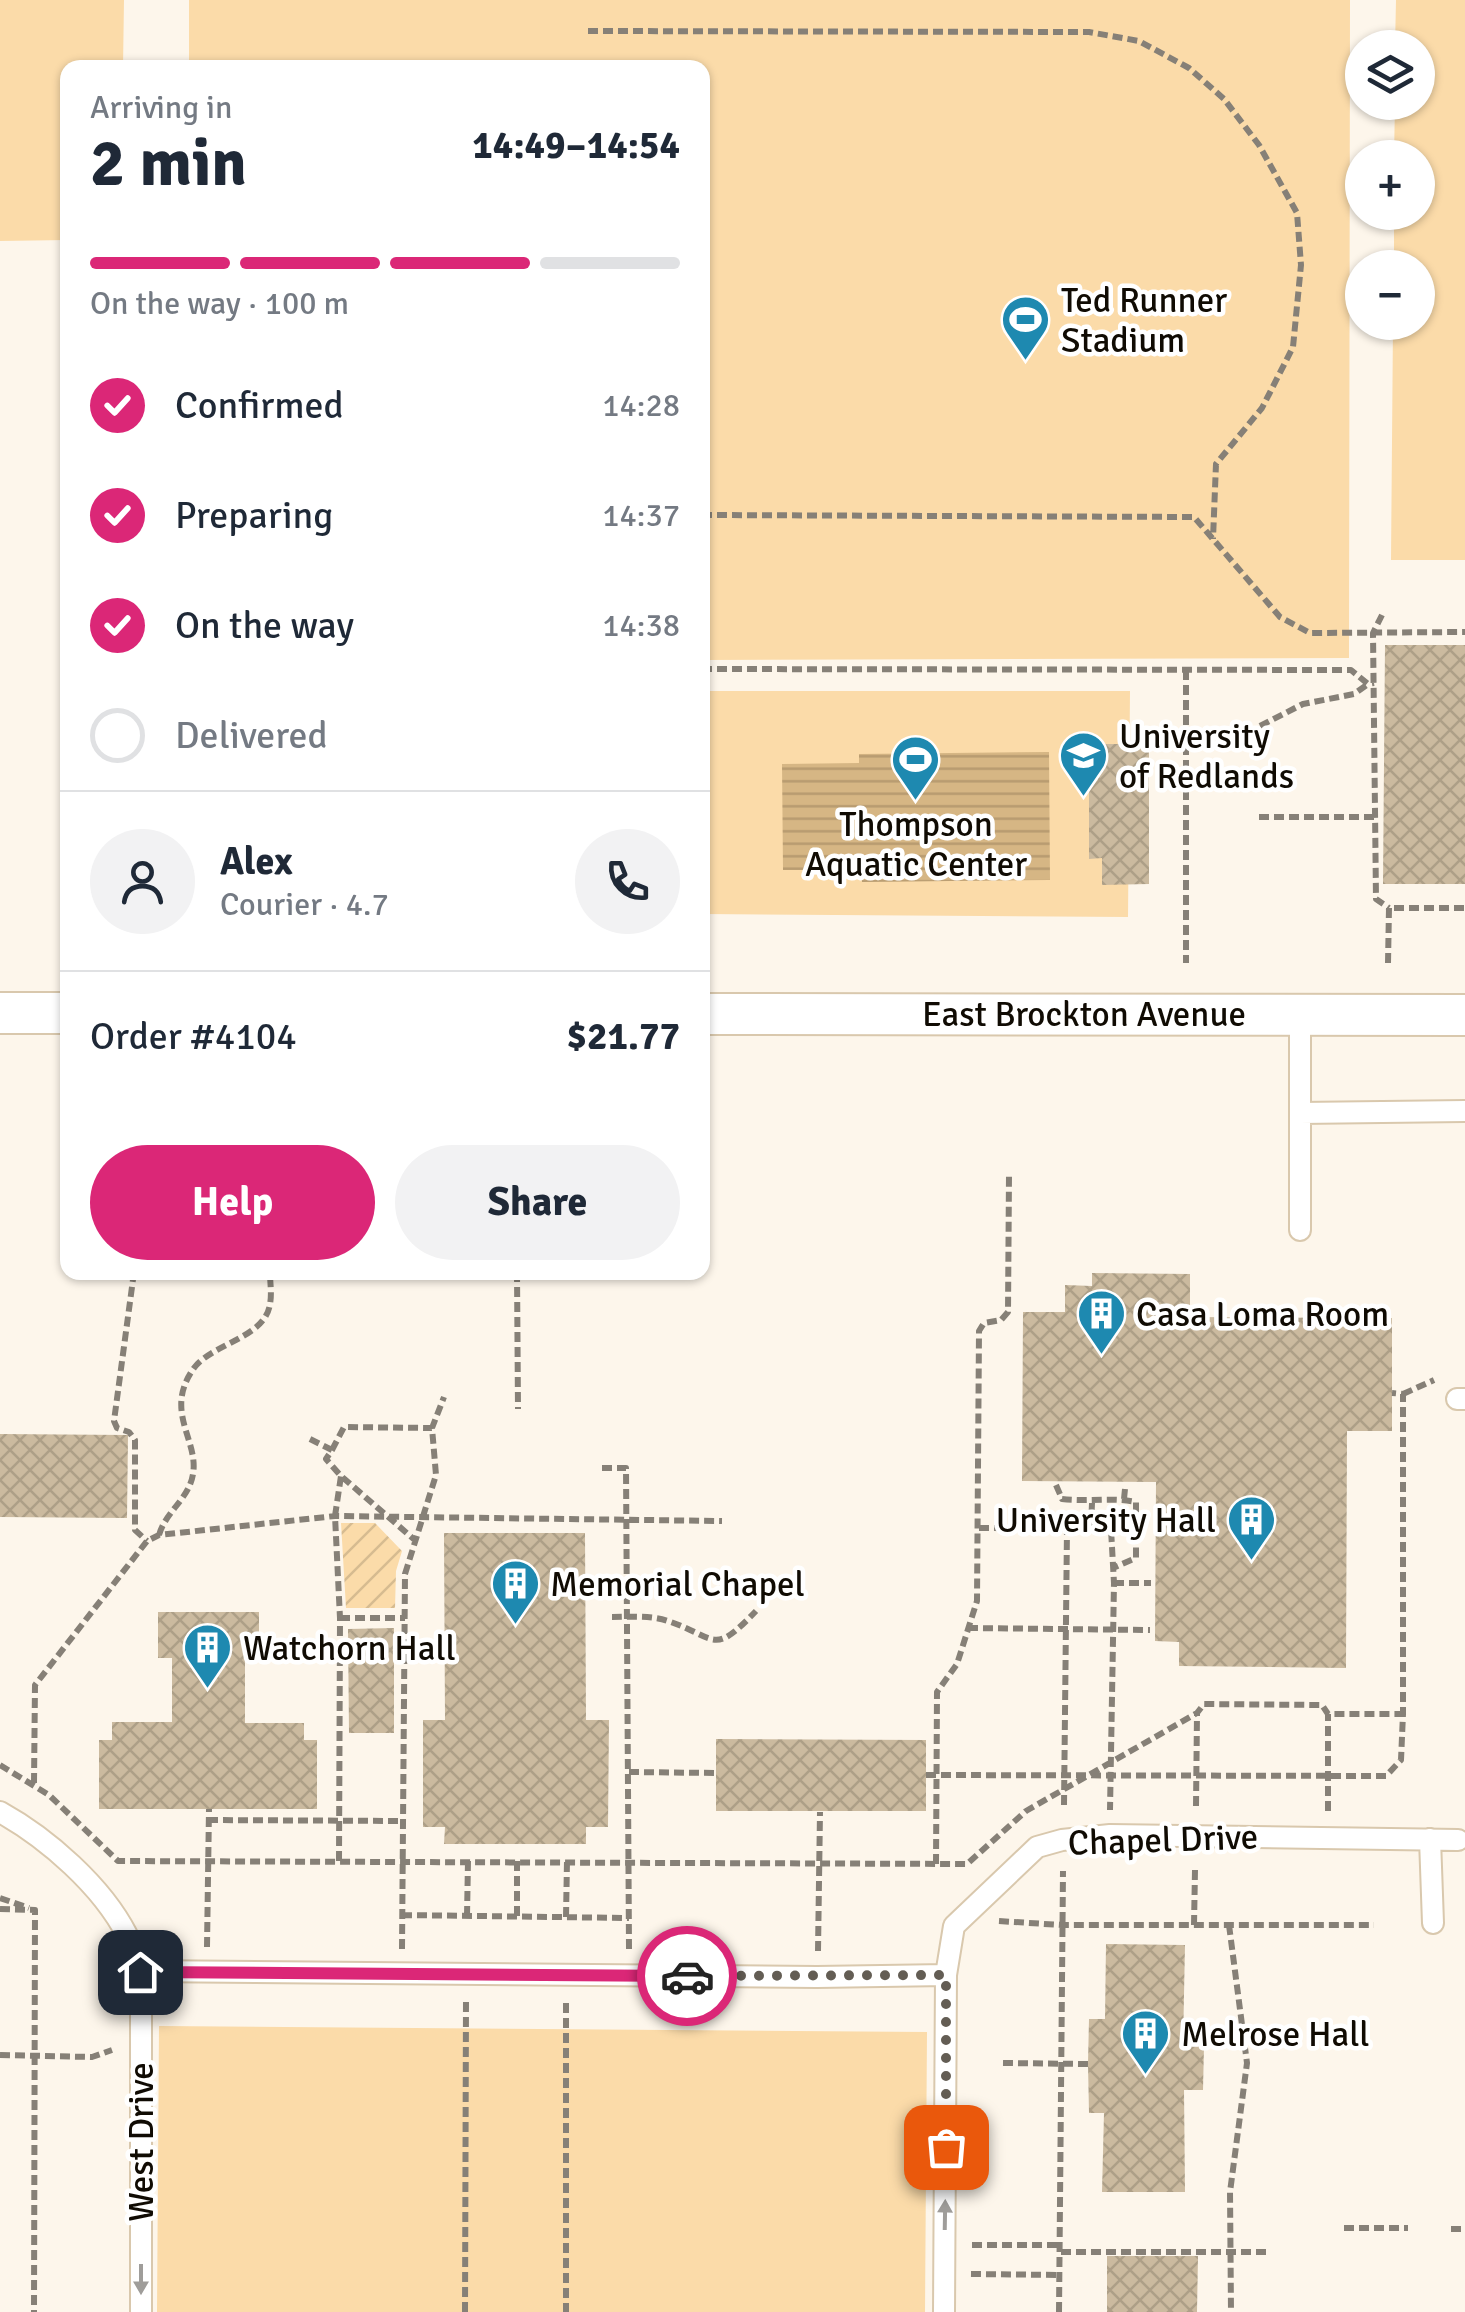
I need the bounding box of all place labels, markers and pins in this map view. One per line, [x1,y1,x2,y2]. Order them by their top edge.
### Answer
place label: Ted Runner Stadium [1061,279,1227,362]
sports icon: Ted Runner Stadium [1000,294,1052,362]
place label: University of Redlands [1119,715,1294,798]
school or university icon: University of Redlands [1058,730,1110,798]
sports icon: Thompson Aquatic Center [890,734,942,802]
place label: Thompson Aquatic Center [805,803,1027,886]
building icon: Casa Loma Room [1075,1288,1127,1356]
place label: Casa Loma Room [1136,1293,1389,1336]
building icon: University Hall [1225,1494,1277,1562]
place label: University Hall [996,1499,1216,1542]
building icon: Memorial Chapel [489,1558,541,1626]
place label: Memorial Chapel [550,1563,805,1606]
building icon: Watchorn Hall [182,1622,234,1690]
place label: Watchorn Hall [243,1627,456,1670]
pin [98,1930,183,2015]
building icon: Melrose Hall [1120,2008,1172,2076]
place label: Melrose Hall [1181,2013,1370,2056]
pin [904,2105,989,2190]

